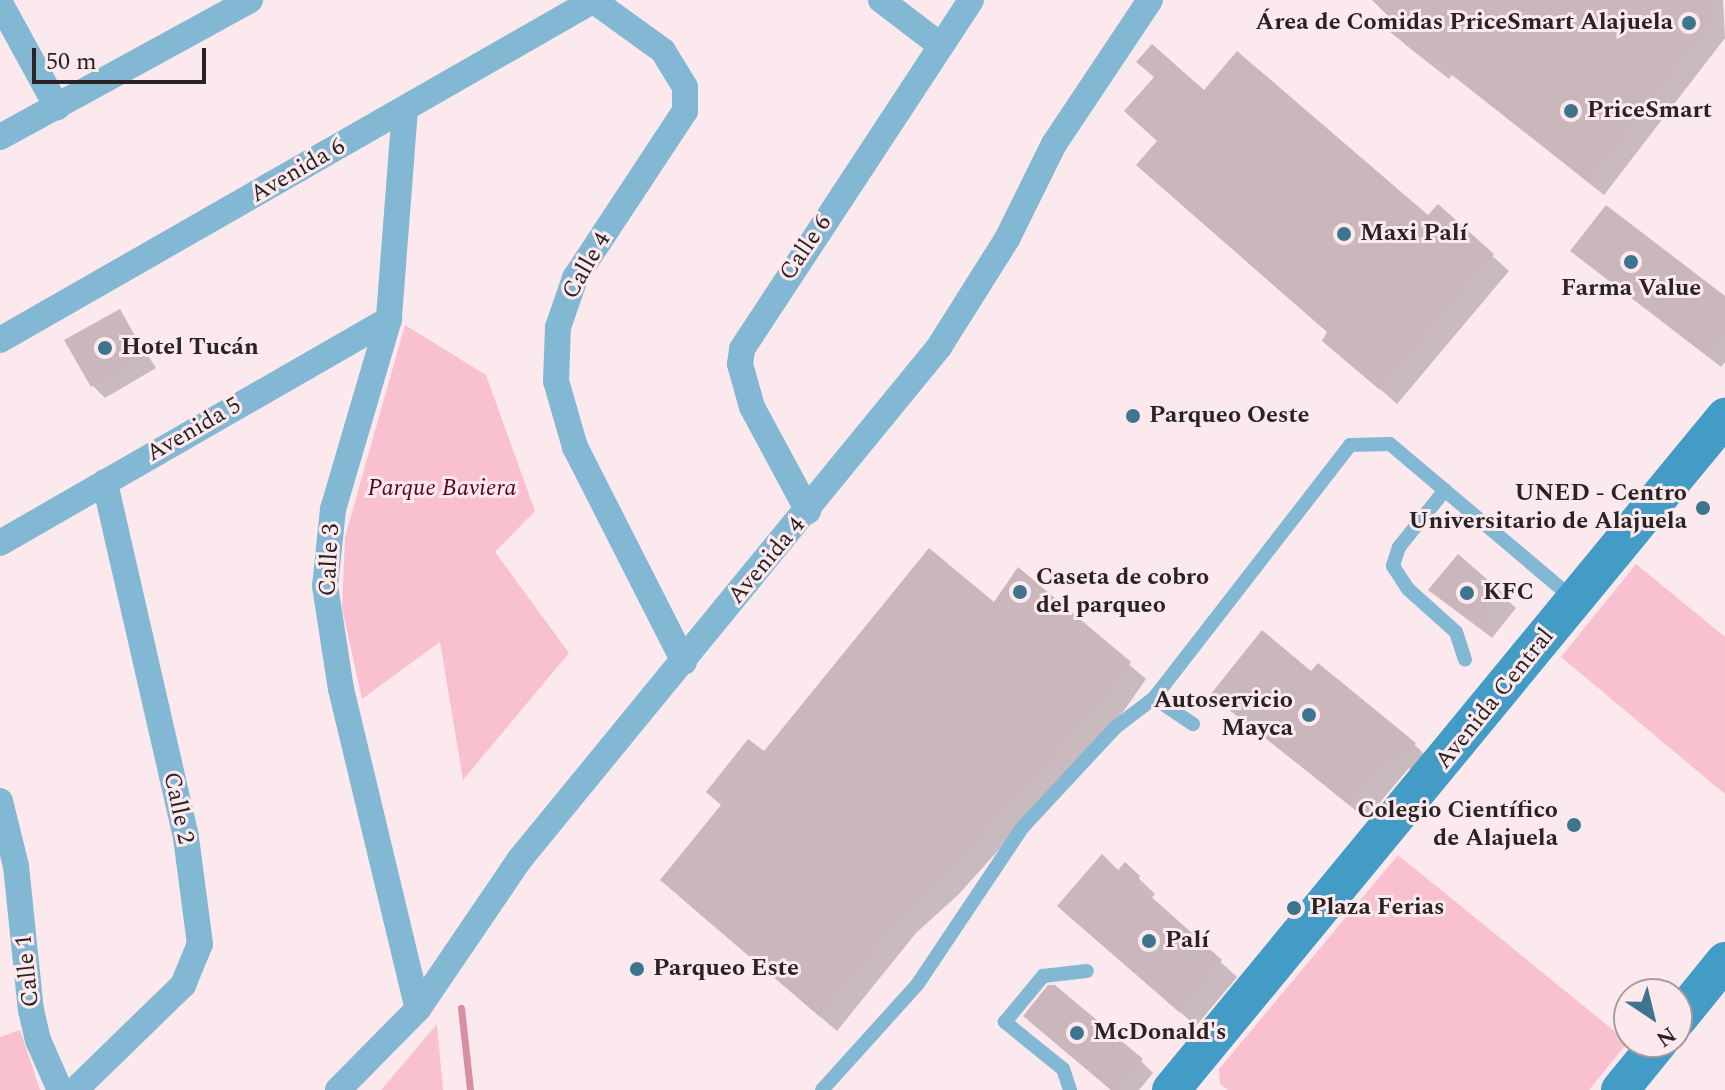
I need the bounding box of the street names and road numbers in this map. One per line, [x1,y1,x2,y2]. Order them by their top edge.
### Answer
street label: Avenida 6 [245,132,351,210]
street label: Calle 6 [774,210,838,286]
street label: Calle 4 [556,227,618,305]
street label: Avenida 5 [141,391,247,469]
street label: Avenida 4 [722,512,812,610]
street label: Calle 3 [314,523,346,597]
street label: Avenida Central [1429,623,1561,775]
street label: Calle 2 [156,769,200,847]
street label: Calle 1 [10,933,46,1009]

